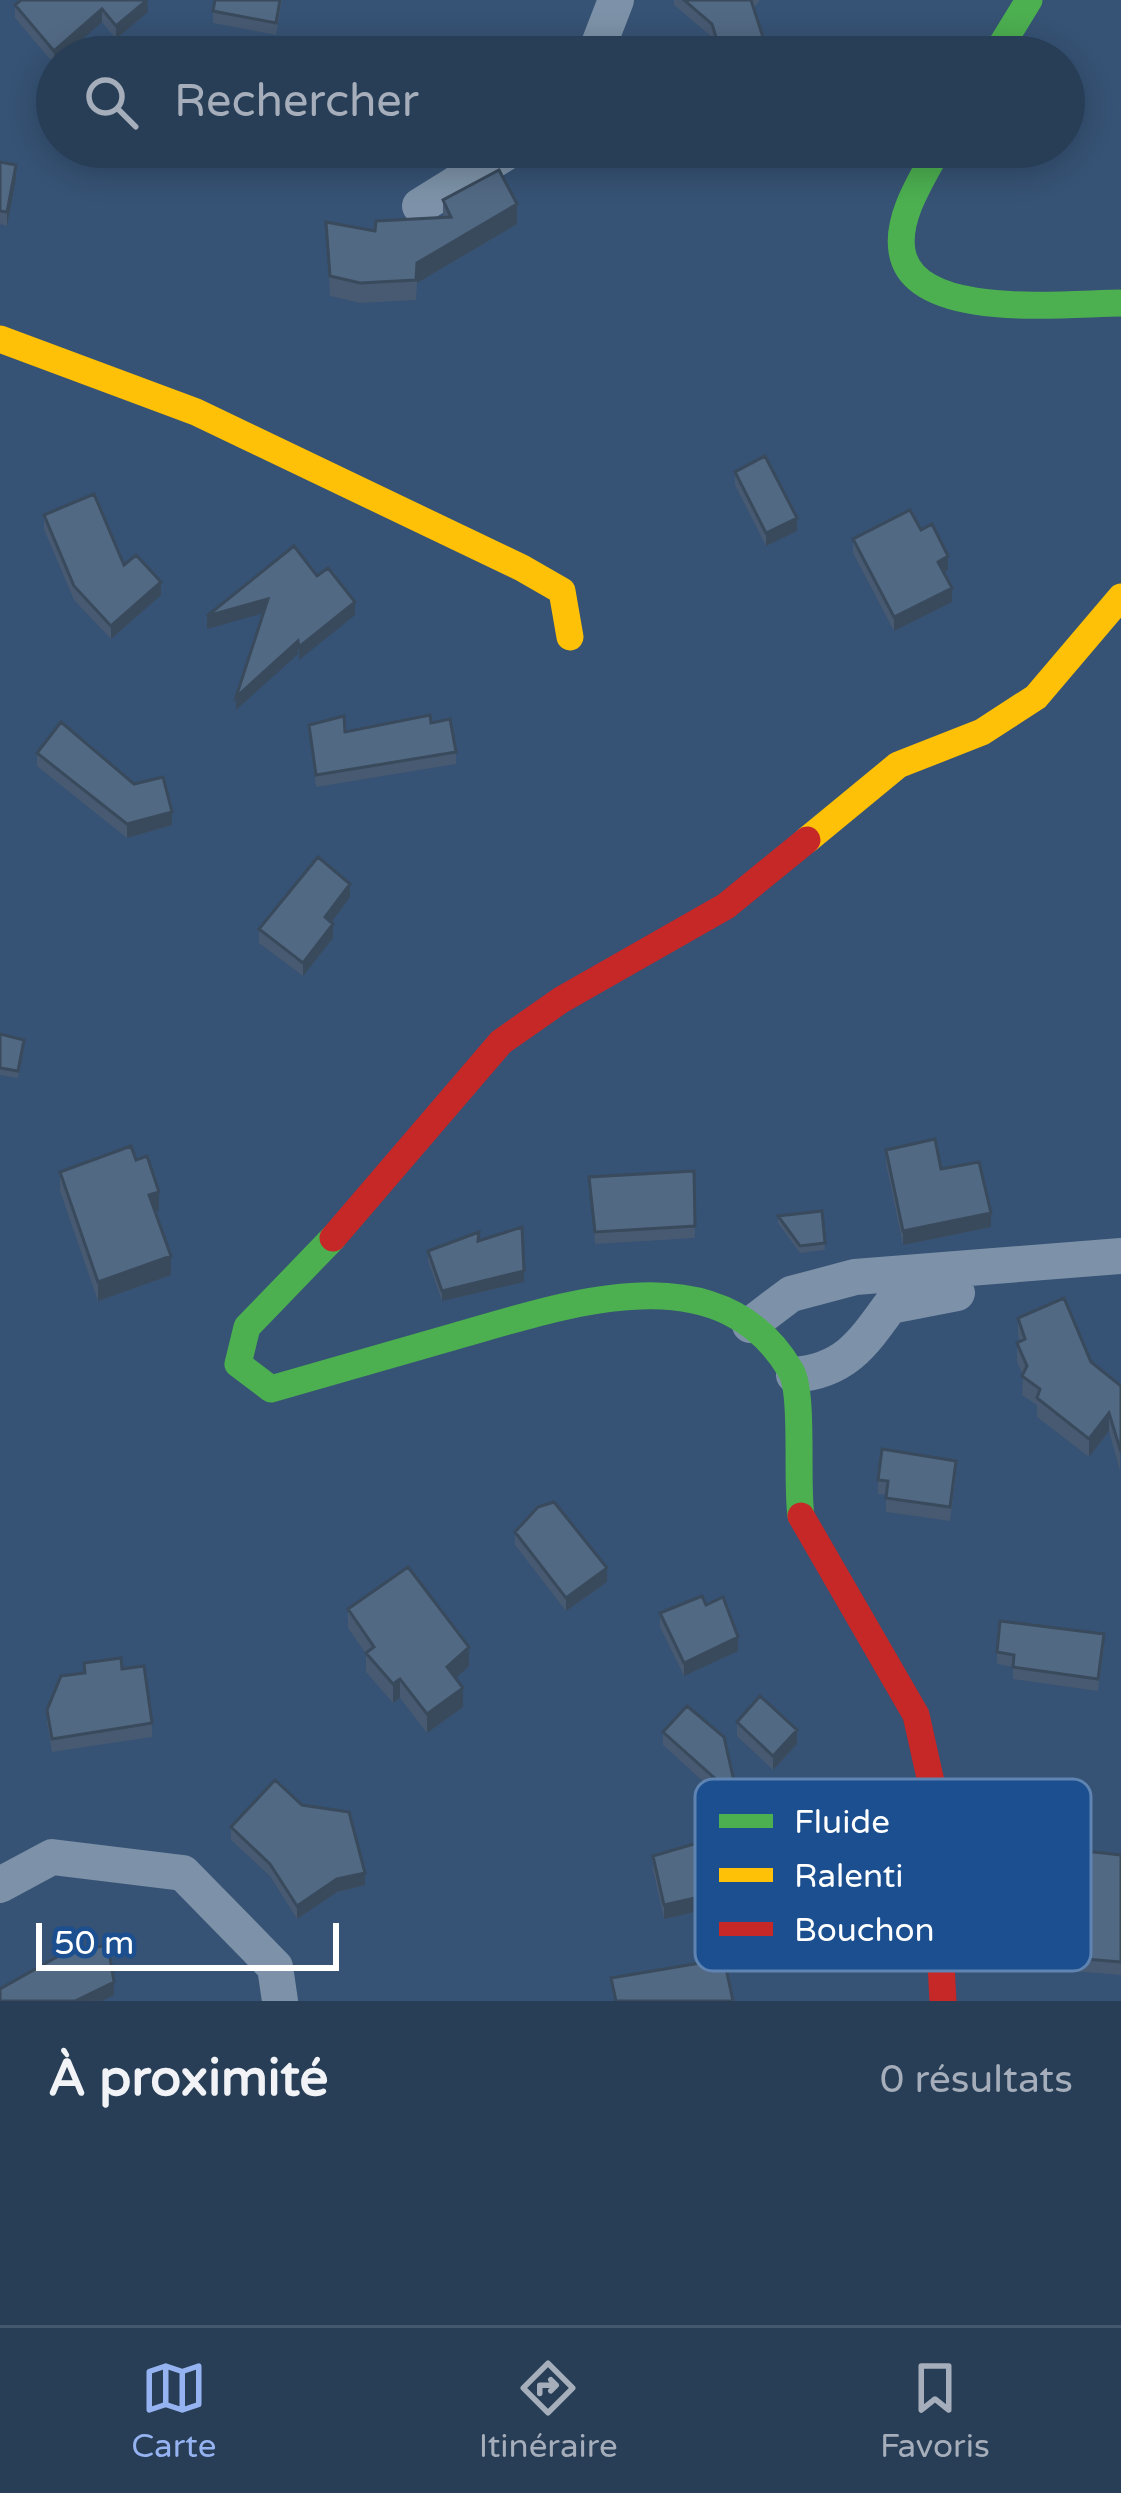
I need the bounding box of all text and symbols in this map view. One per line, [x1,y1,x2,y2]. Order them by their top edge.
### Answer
search box [36,36,1085,168]
icon: search [78,69,144,135]
text: Rechercher [174,75,419,129]
legend [695,1779,1091,1971]
text: Fluide [794,1803,890,1842]
text: Ralenti [794,1857,903,1896]
text: Bouchon [794,1911,935,1950]
scale bar [36,1917,339,1970]
text: 50 m [54,1924,134,1963]
text: À proximité [48,2048,328,2110]
text: 0 résultats [880,2056,1073,2103]
tab: Carte [131,2355,216,2466]
tab: Itinéraire [479,2355,618,2466]
tab: Favoris [880,2355,990,2466]

